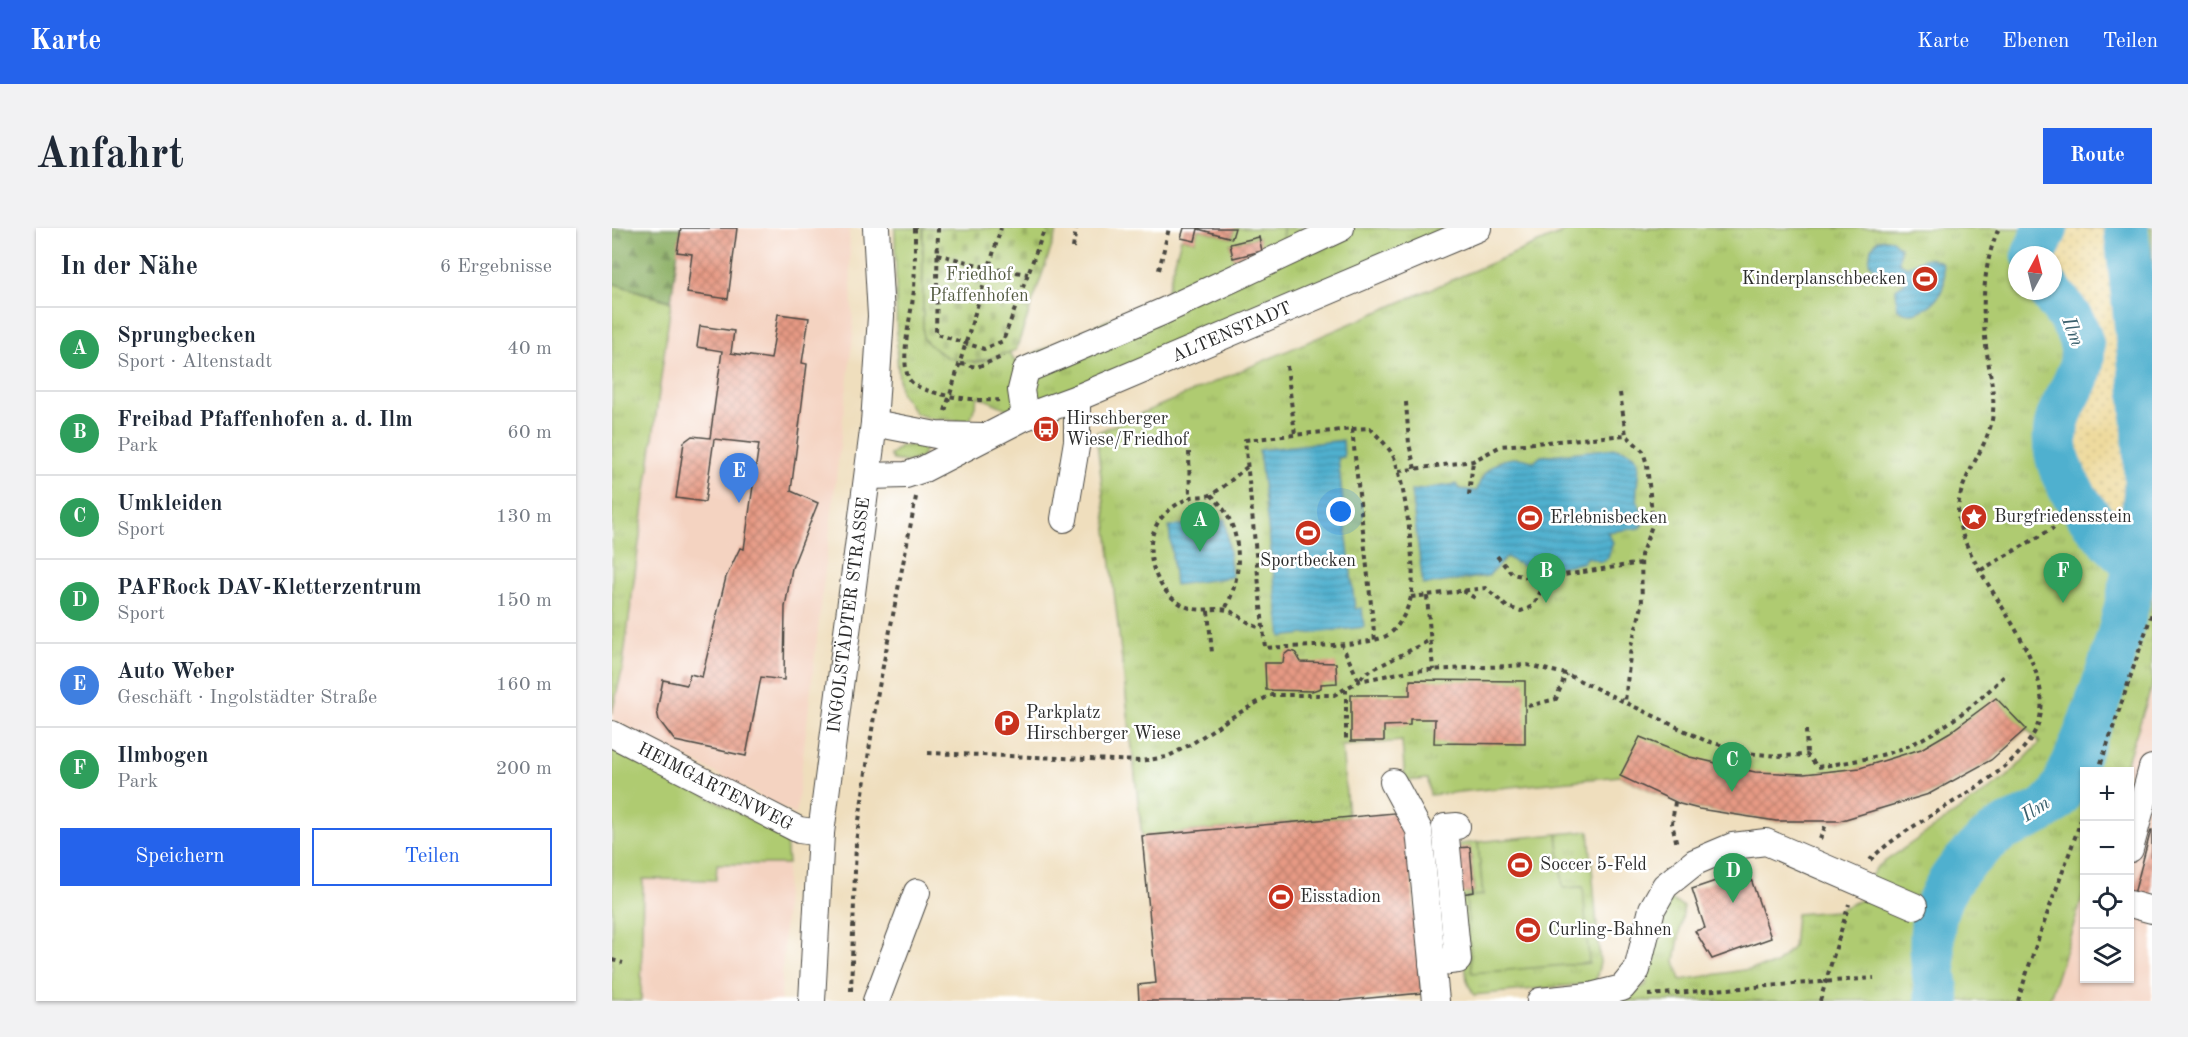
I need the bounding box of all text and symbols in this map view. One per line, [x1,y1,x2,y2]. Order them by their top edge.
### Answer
text: Karte [30,28,101,56]
text: Karte [1917,31,1969,52]
text: Ebenen [2002,31,2069,52]
text: Teilen [2102,31,2158,52]
button: Route [2043,128,2152,184]
text: Anfahrt [36,135,184,177]
north arrow [2008,246,2062,300]
text: In der Nähe [60,254,198,280]
text: 6 Ergebnisse [440,257,552,277]
sports icon: Kinderplanschbecken [1910,264,1940,294]
park label: Friedhof Pfaffenhofen [929,266,1029,305]
place label: Kinderplanschbecken [1742,270,1906,288]
street label: ALTENSTADT [1169,299,1294,366]
water label: Ilm [2057,314,2087,350]
text: Sprungbecken [117,325,256,347]
text: A [72,339,87,359]
text: 40 m [507,339,552,359]
text: Sport · Altenstadt [117,352,272,372]
text: Freibad Pfaffenhofen a. d. Ilm [117,409,413,431]
place label: Hirschberger Wiese/Friedhof [1066,410,1190,449]
bus stop icon: Hirschberger Wiese/Friedhof [1031,414,1061,444]
text: B [72,423,87,443]
text: 60 m [507,423,552,443]
text: Park [117,436,158,456]
pin: E [720,454,758,503]
text: Umkleiden [117,493,223,515]
street label: INGOLSTÄDTER STRASSE [825,496,873,734]
your location [1326,497,1355,526]
pin: A [1180,502,1220,552]
place icon: Burgfriedensstein [1959,502,1989,532]
sports icon: Erlebnisbecken [1515,503,1545,533]
text: C [73,507,86,527]
text: 130 m [496,507,552,527]
place label: Burgfriedensstein [1994,508,2132,526]
place label: Erlebnisbecken [1550,509,1668,527]
sports icon: Sportbecken [1293,518,1323,548]
text: Sport [117,520,165,540]
place label: Sportbecken [1260,552,1356,570]
pin: B [1526,554,1566,603]
pin: F [2044,554,2082,603]
text: PAFRock DAV-Kletterzentrum [117,577,421,599]
text: D [72,591,87,611]
text: 150 m [496,591,552,611]
text: Sport [117,604,165,624]
text: Auto Weber [117,661,234,683]
text: E [73,675,86,695]
text: 160 m [496,675,552,695]
text: Geschäft · Ingolstädter Straße [117,688,377,708]
place label: Parkplatz Hirschberger Wiese [1026,704,1181,743]
parking icon: Parkplatz Hirschberger Wiese [992,708,1022,738]
street label: HEIMGARTENWEG [635,740,796,834]
pin: C [1712,742,1752,792]
text: Ilmbogen [117,745,209,767]
text: F [73,759,86,779]
text: 200 m [496,759,552,779]
map controls [2080,767,2134,983]
button: + [2080,767,2134,821]
text: Park [117,772,158,792]
water label: Ilm [2017,793,2054,827]
button: − [2080,821,2134,875]
button: Speichern [60,828,300,886]
button: Teilen [312,828,552,886]
sports icon: Soccer 5-Feld [1505,850,1535,880]
pin: D [1714,854,1752,903]
place label: Soccer 5-Feld [1540,856,1647,874]
button: locate [2080,875,2134,929]
sports icon: Eisstadion [1266,882,1296,912]
place label: Eisstadion [1300,888,1381,906]
sports icon: Curling-Bahnen [1513,915,1543,945]
place label: Curling-Bahnen [1548,921,1672,939]
button: layers [2080,929,2134,983]

